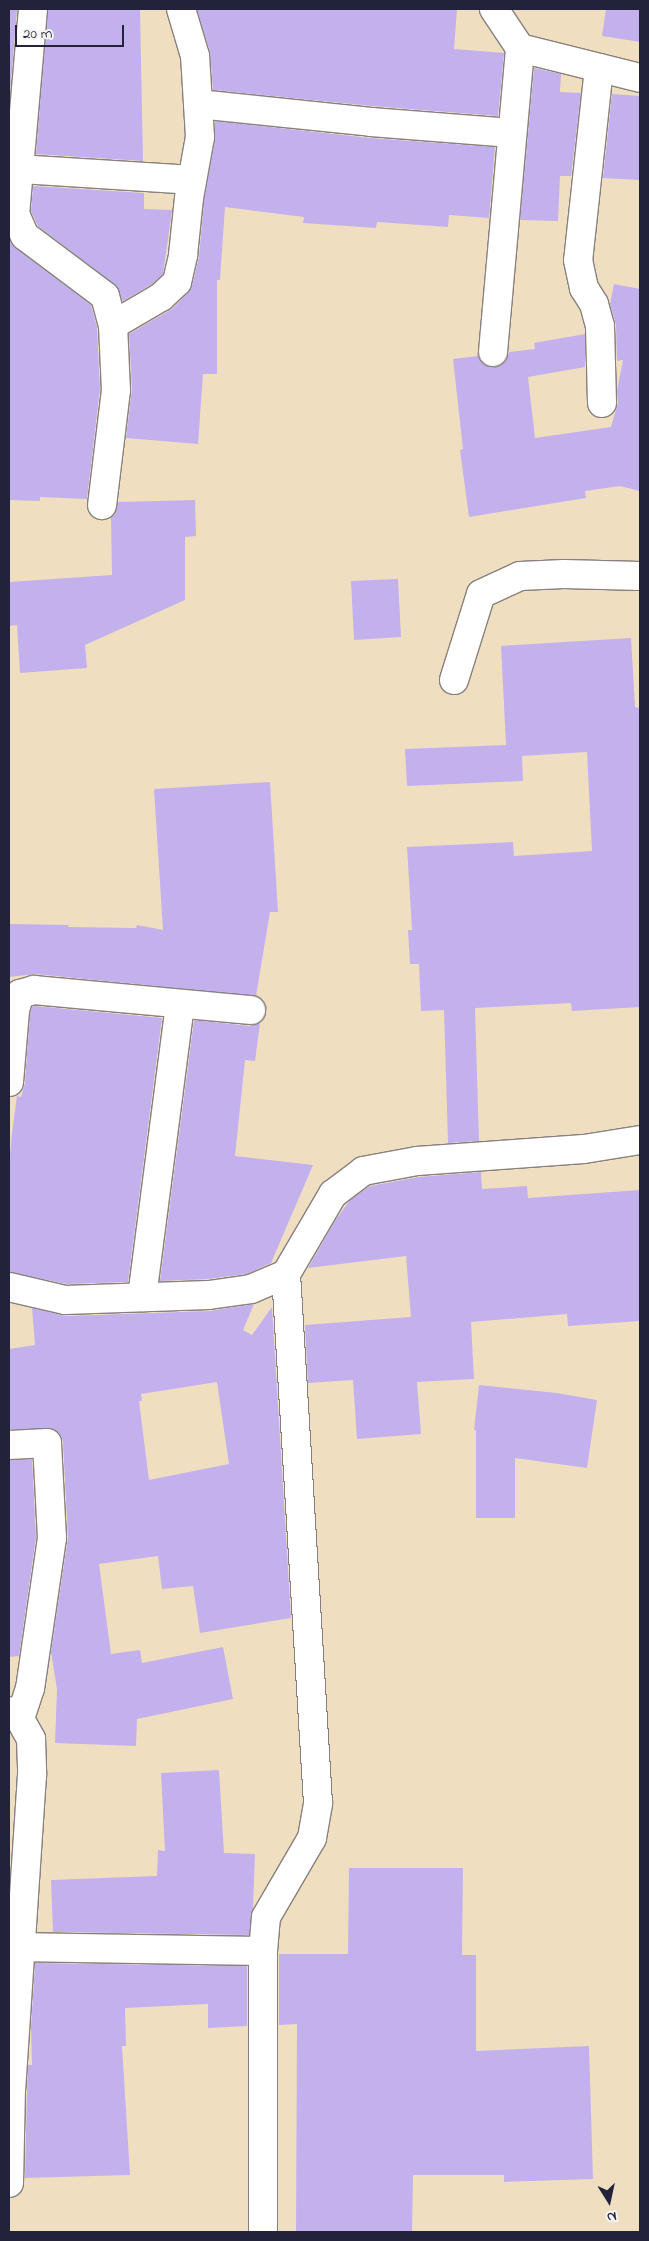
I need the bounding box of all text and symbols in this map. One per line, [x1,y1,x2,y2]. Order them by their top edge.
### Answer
scale bar [18,15,126,47]
text: 20 m [23,23,52,45]
north arrow [584,2176,634,2226]
text: N [605,2205,618,2227]

